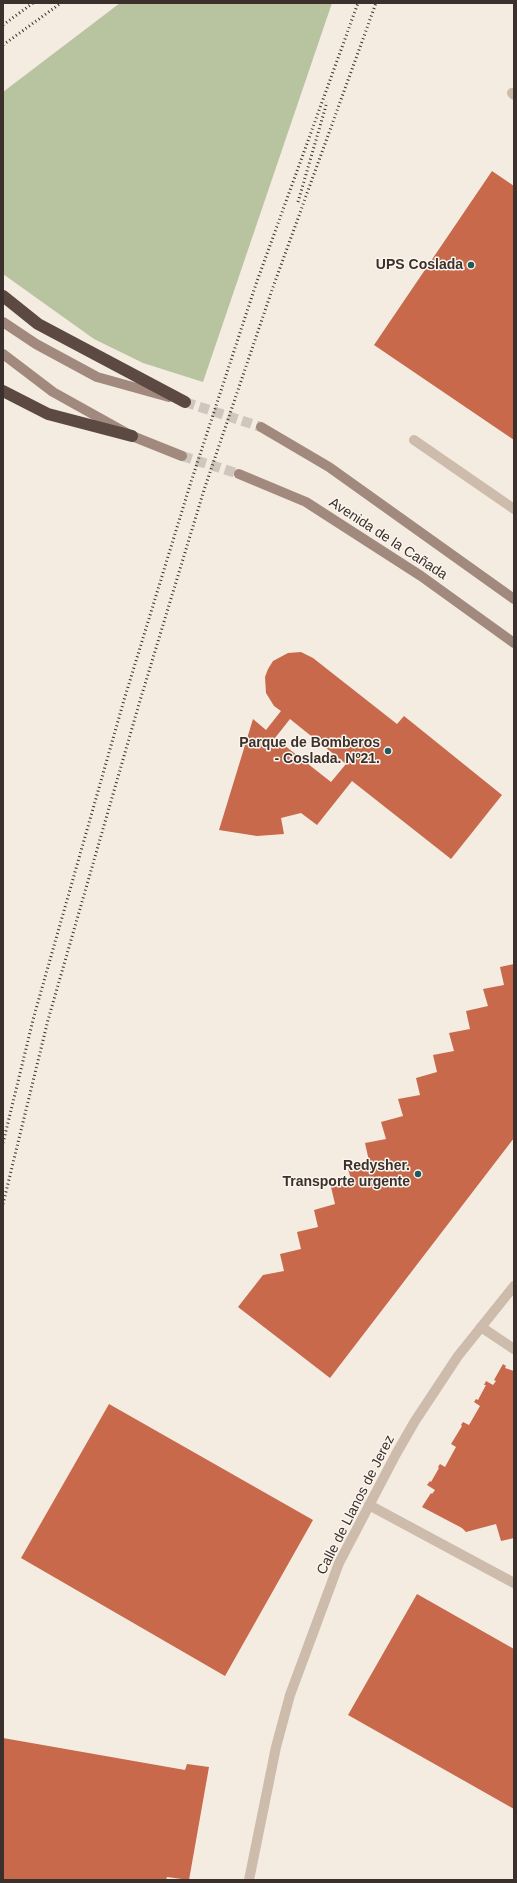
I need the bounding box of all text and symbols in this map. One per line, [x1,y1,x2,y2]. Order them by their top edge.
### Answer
place label: UPS Coslada [376,257,463,273]
marker: UPS Coslada [466,260,476,270]
street label: Avenida de la Cañada [326,495,450,583]
place label: Parque de Bomberos - Coslada. Nº21. [239,735,380,768]
marker: Parque de Bomberos - Coslada. Nº21. [383,746,393,756]
place label: Redysher. Transporte urgente [282,1158,410,1190]
marker: Redysher. Transporte urgente [413,1169,423,1179]
street label: Calle de Llanos de Jerez [314,1433,398,1577]

